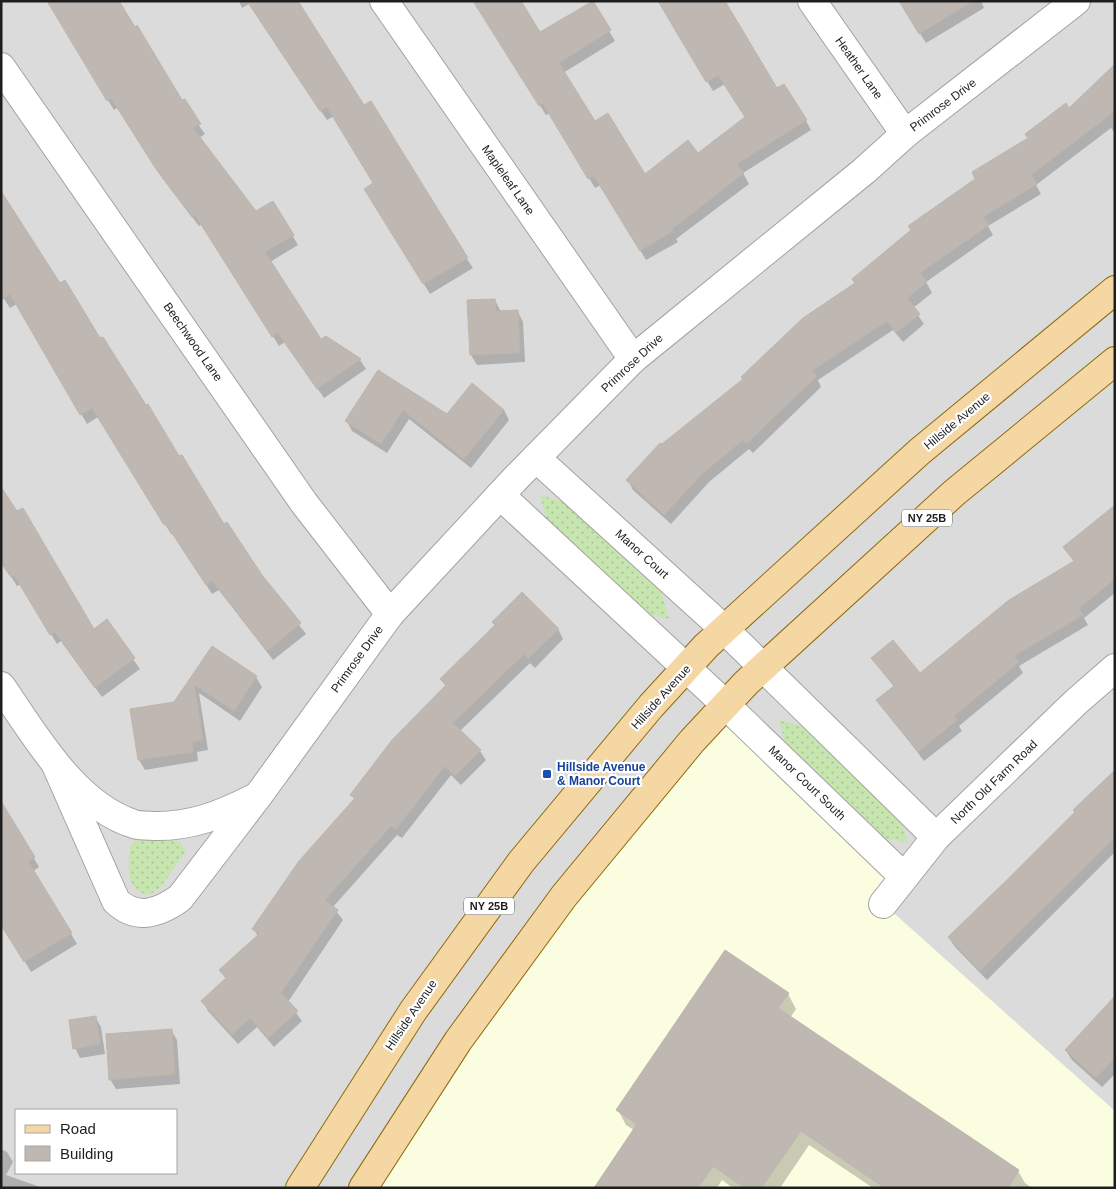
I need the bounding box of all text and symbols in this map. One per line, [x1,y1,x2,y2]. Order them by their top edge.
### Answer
street label: Heather Lane [832,34,886,102]
street label: Primrose Drive [907,75,979,134]
street label: Mapleleaf Lane [479,142,537,218]
street label: Beechwood Lane [161,300,226,384]
street label: Primrose Drive [598,331,666,395]
street label: Hillside Avenue [921,389,993,453]
road number: NY 25B [902,509,952,526]
street label: Manor Court [613,526,672,582]
street label: Primrose Drive [328,623,386,695]
street label: Hillside Avenue [628,662,694,732]
street label: North Old Farm Road [948,737,1040,827]
street label: Manor Court South [766,743,848,823]
place label: Hillside Avenue & Manor Court [557,760,646,788]
marker: Hillside Avenue & Manor Court [541,768,553,780]
road number: NY 25B [464,898,514,914]
street label: Hillside Avenue [382,977,440,1053]
legend [15,1109,178,1174]
text: Road [60,1120,96,1137]
text: Building [60,1145,113,1162]

